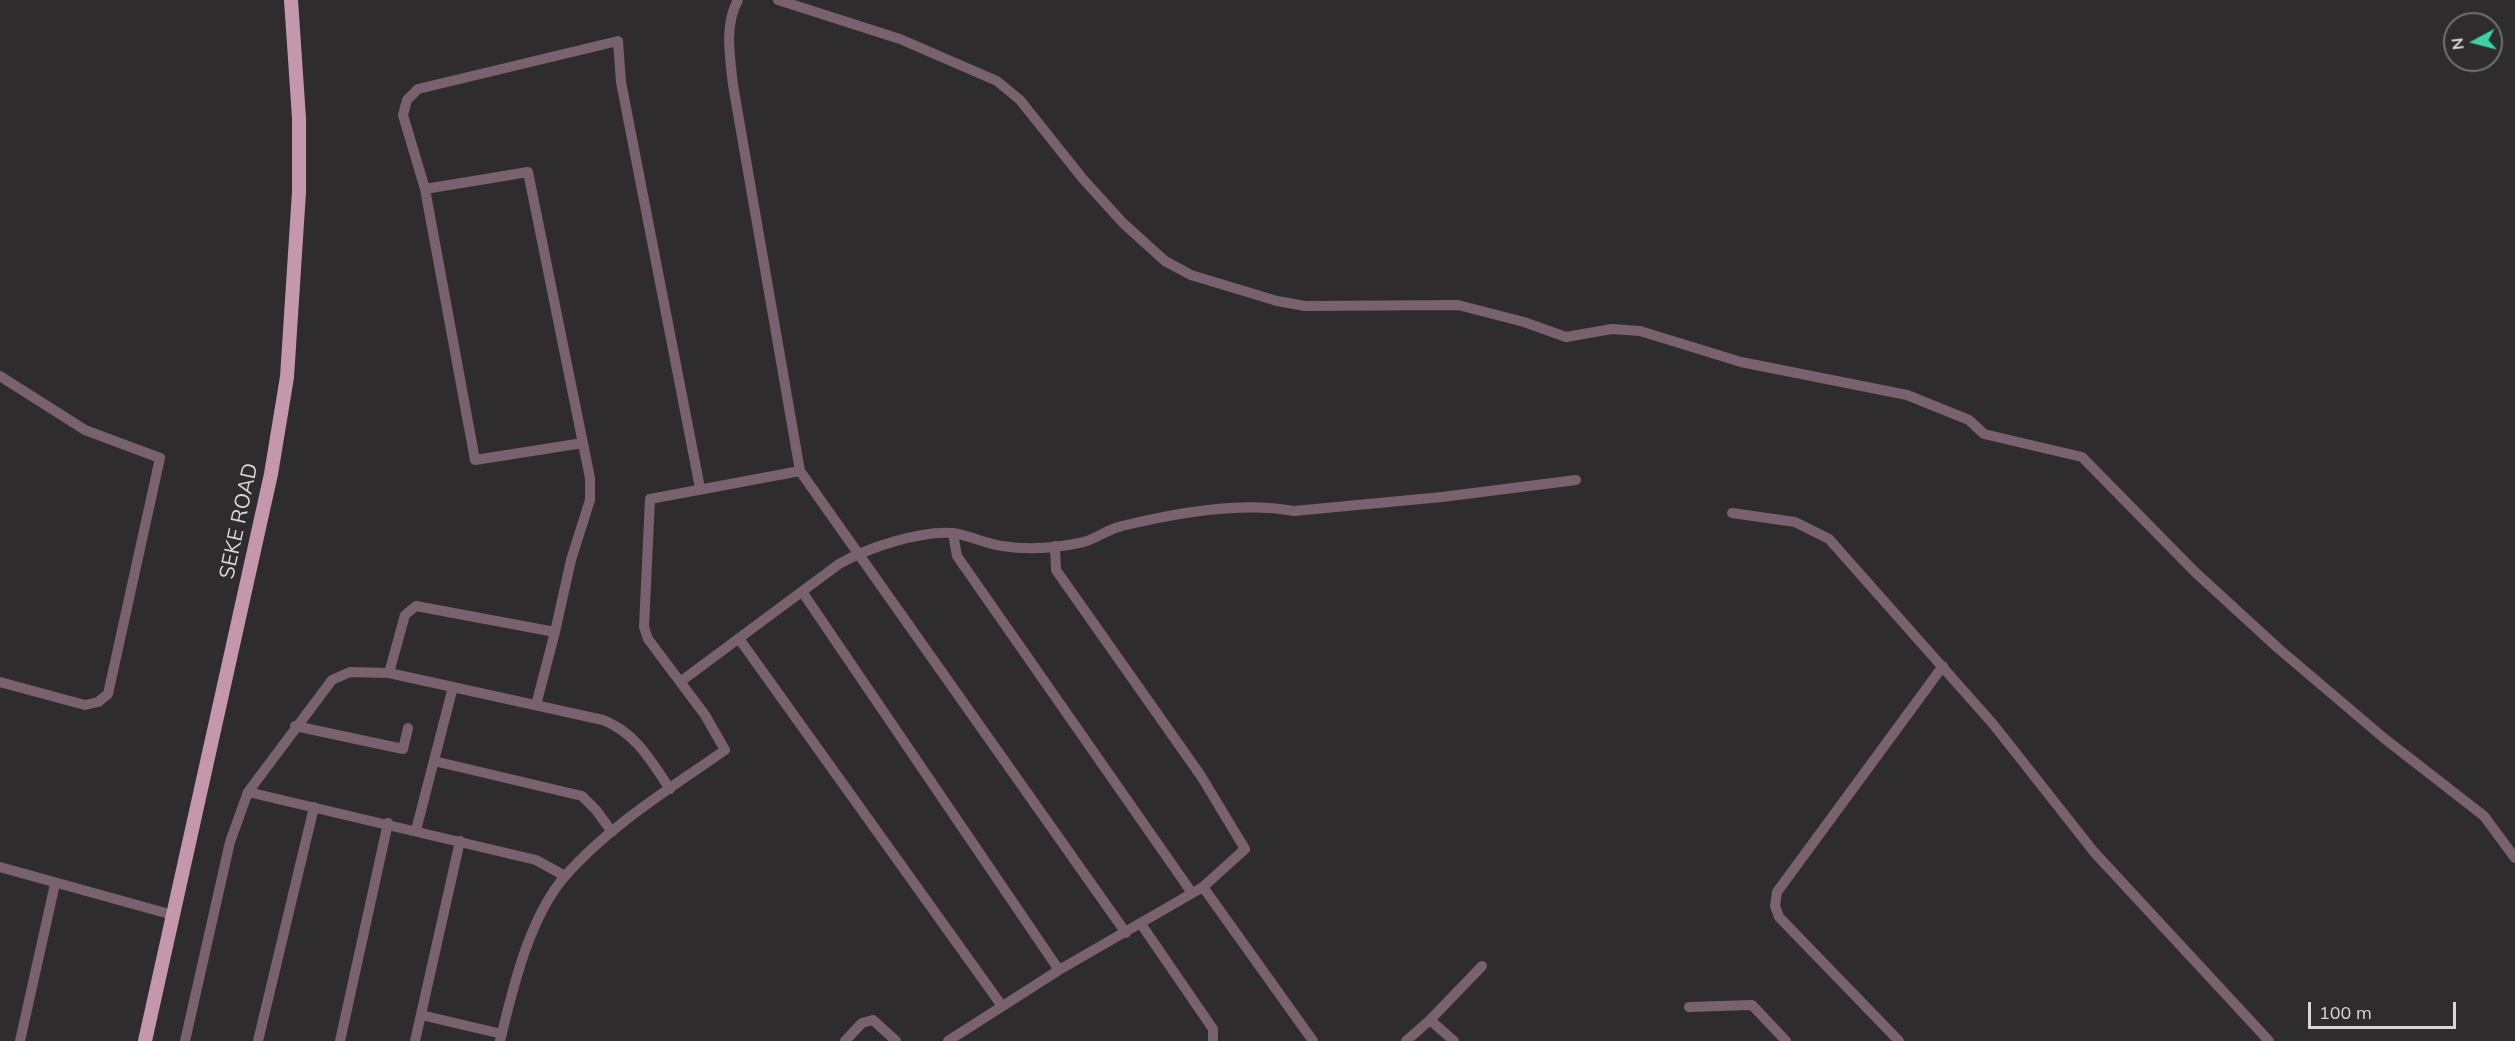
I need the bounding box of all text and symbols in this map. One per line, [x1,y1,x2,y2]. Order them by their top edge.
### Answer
north arrow [2443,12,2503,72]
text: N [2446,37,2468,51]
street label: SEKE ROAD [214,461,264,581]
scale bar [2311,990,2460,1028]
text: 100 m [2319,1001,2372,1024]

